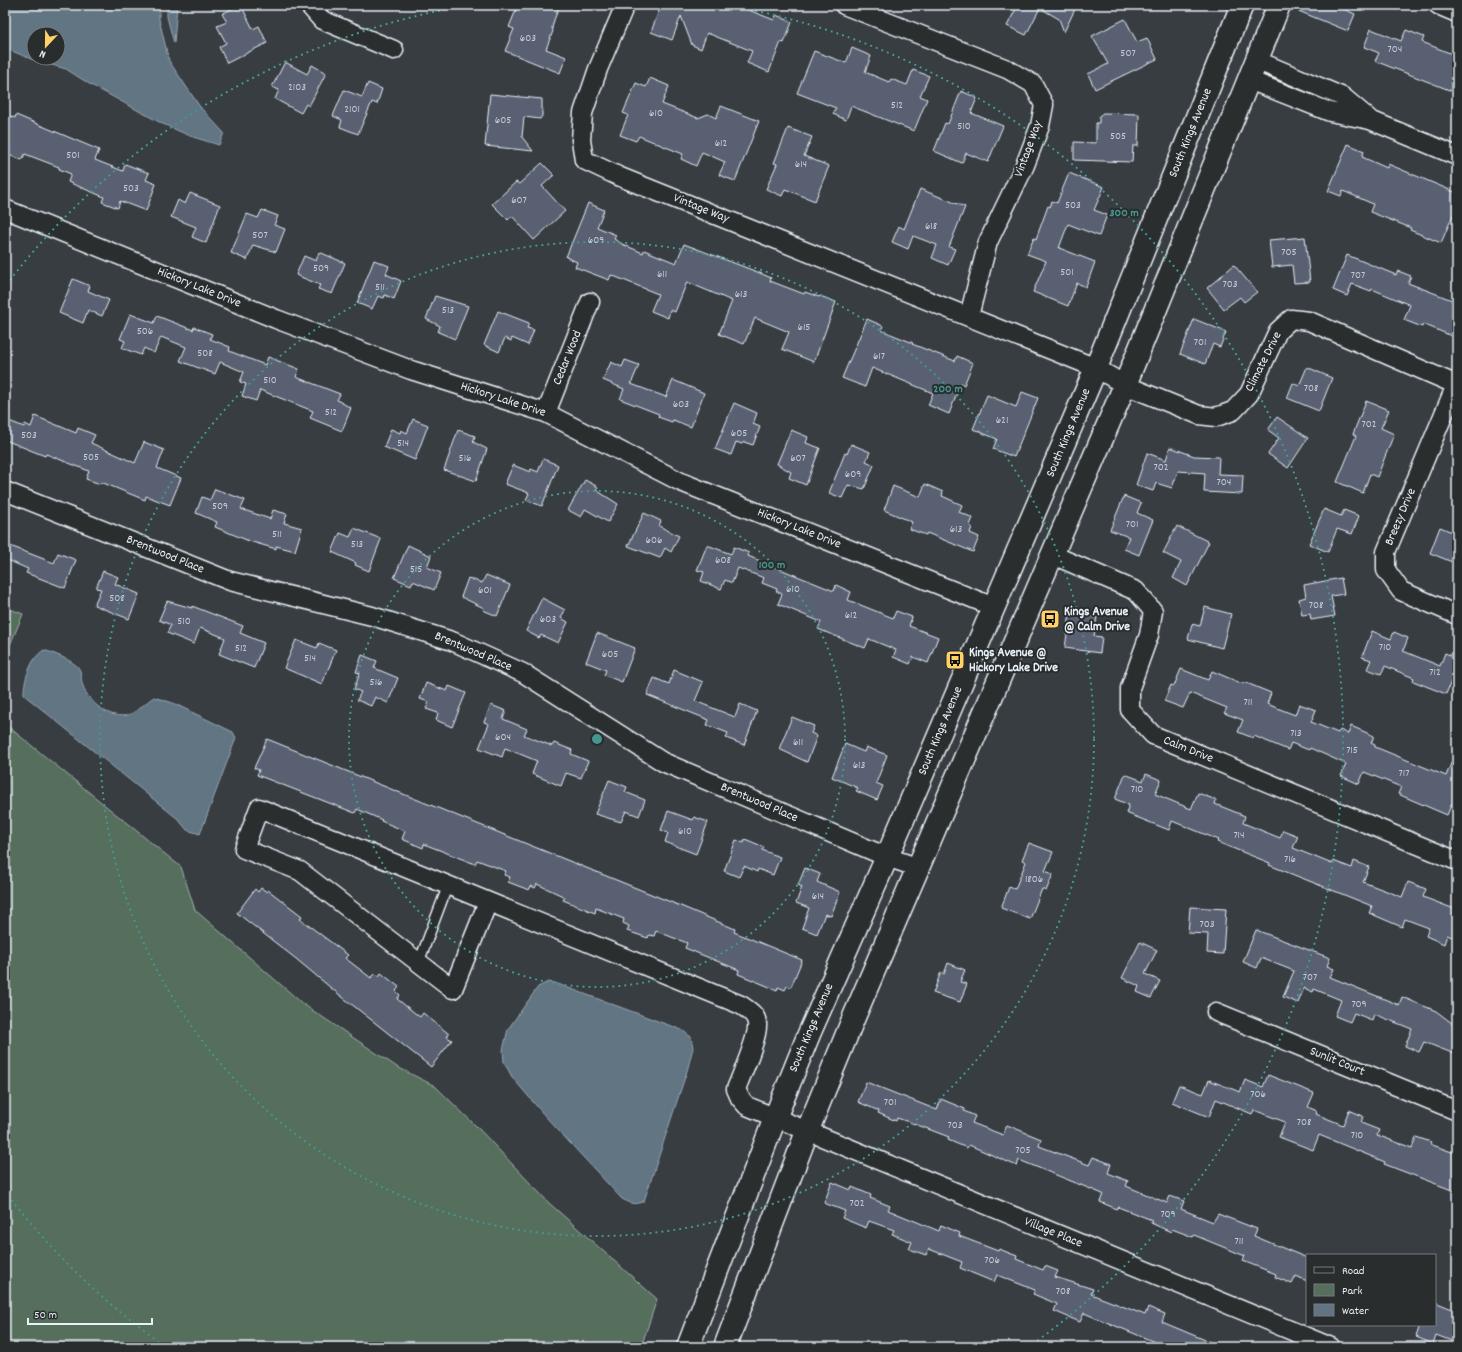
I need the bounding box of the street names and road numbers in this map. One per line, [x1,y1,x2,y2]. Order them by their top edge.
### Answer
street label: South Kings Avenue [1164,85,1218,181]
street label: Vintage Way [1010,117,1048,180]
street label: Vintage Way [670,189,732,229]
street label: Hickory Lake Drive [154,263,244,314]
street label: Cedar Wood [548,328,588,388]
street label: Climate Drive [1241,328,1287,395]
street label: Hickory Lake Drive [458,377,548,423]
street label: South Kings Avenue [1042,385,1096,480]
street label: Breezy Drive [1380,485,1422,549]
street label: Hickory Lake Drive [754,504,844,555]
street label: Brentwood Place [123,531,207,579]
street label: Brentwood Place [431,627,515,677]
street label: South Kings Avenue [914,683,968,778]
street label: Calm Drive [1160,731,1216,769]
street label: Brentwood Place [717,778,801,828]
street label: South Kings Avenue [785,980,839,1075]
street label: Sunlit Court [1307,1042,1368,1082]
street label: Village Place [1021,1213,1085,1253]

